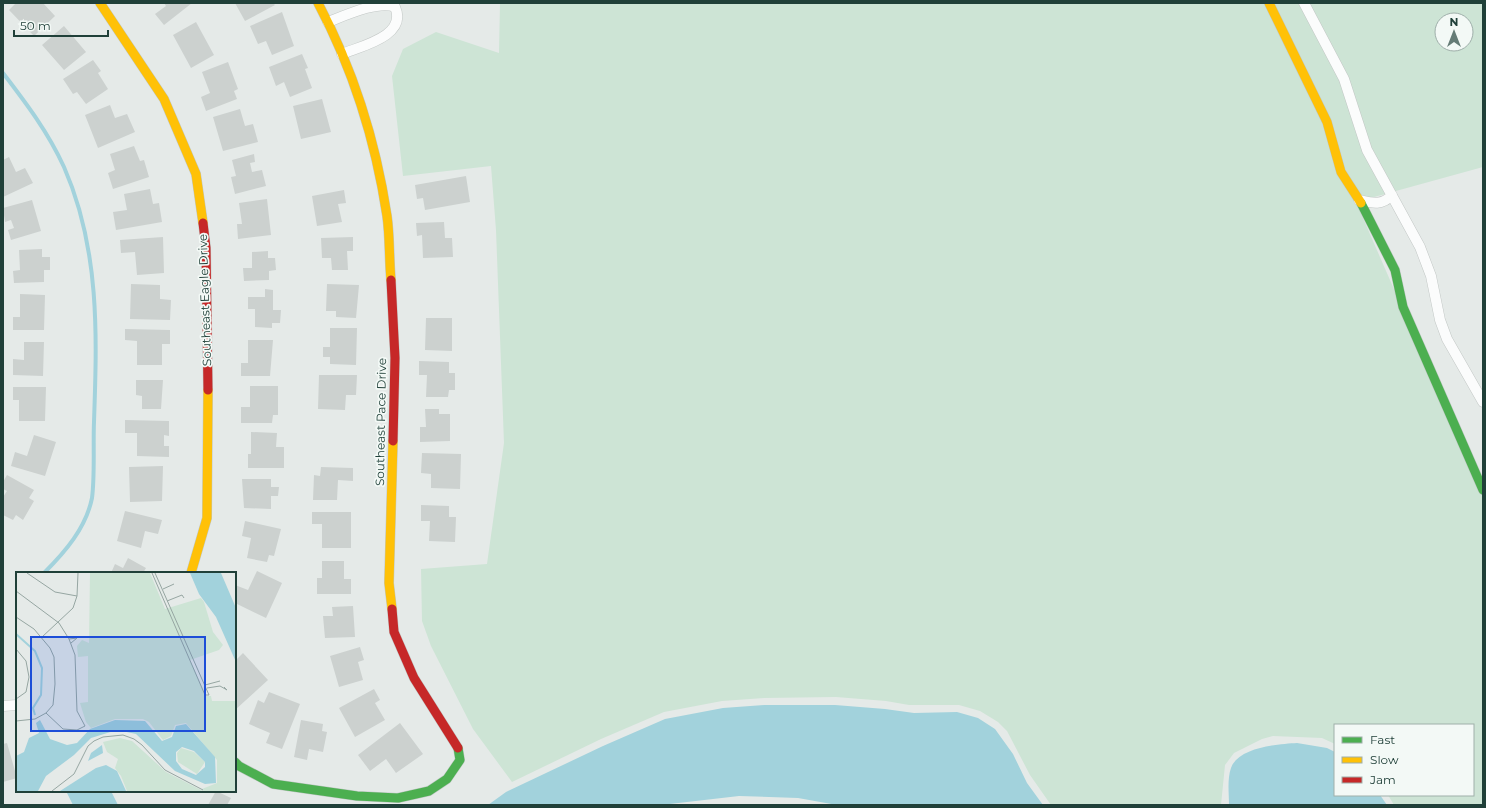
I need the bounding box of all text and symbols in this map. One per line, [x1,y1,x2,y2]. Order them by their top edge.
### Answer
scale bar [14,12,108,38]
north arrow [1434,12,1474,52]
text: N [1450,15,1458,29]
text: 50 m [20,18,51,33]
street label: Southeast Eagle Drive [195,234,214,366]
street label: Southeast Pace Drive [372,358,389,486]
inset map [16,572,236,792]
legend [1334,724,1474,796]
text: Fast [1370,732,1395,747]
text: Slow [1370,752,1399,767]
text: Jam [1369,772,1396,787]

